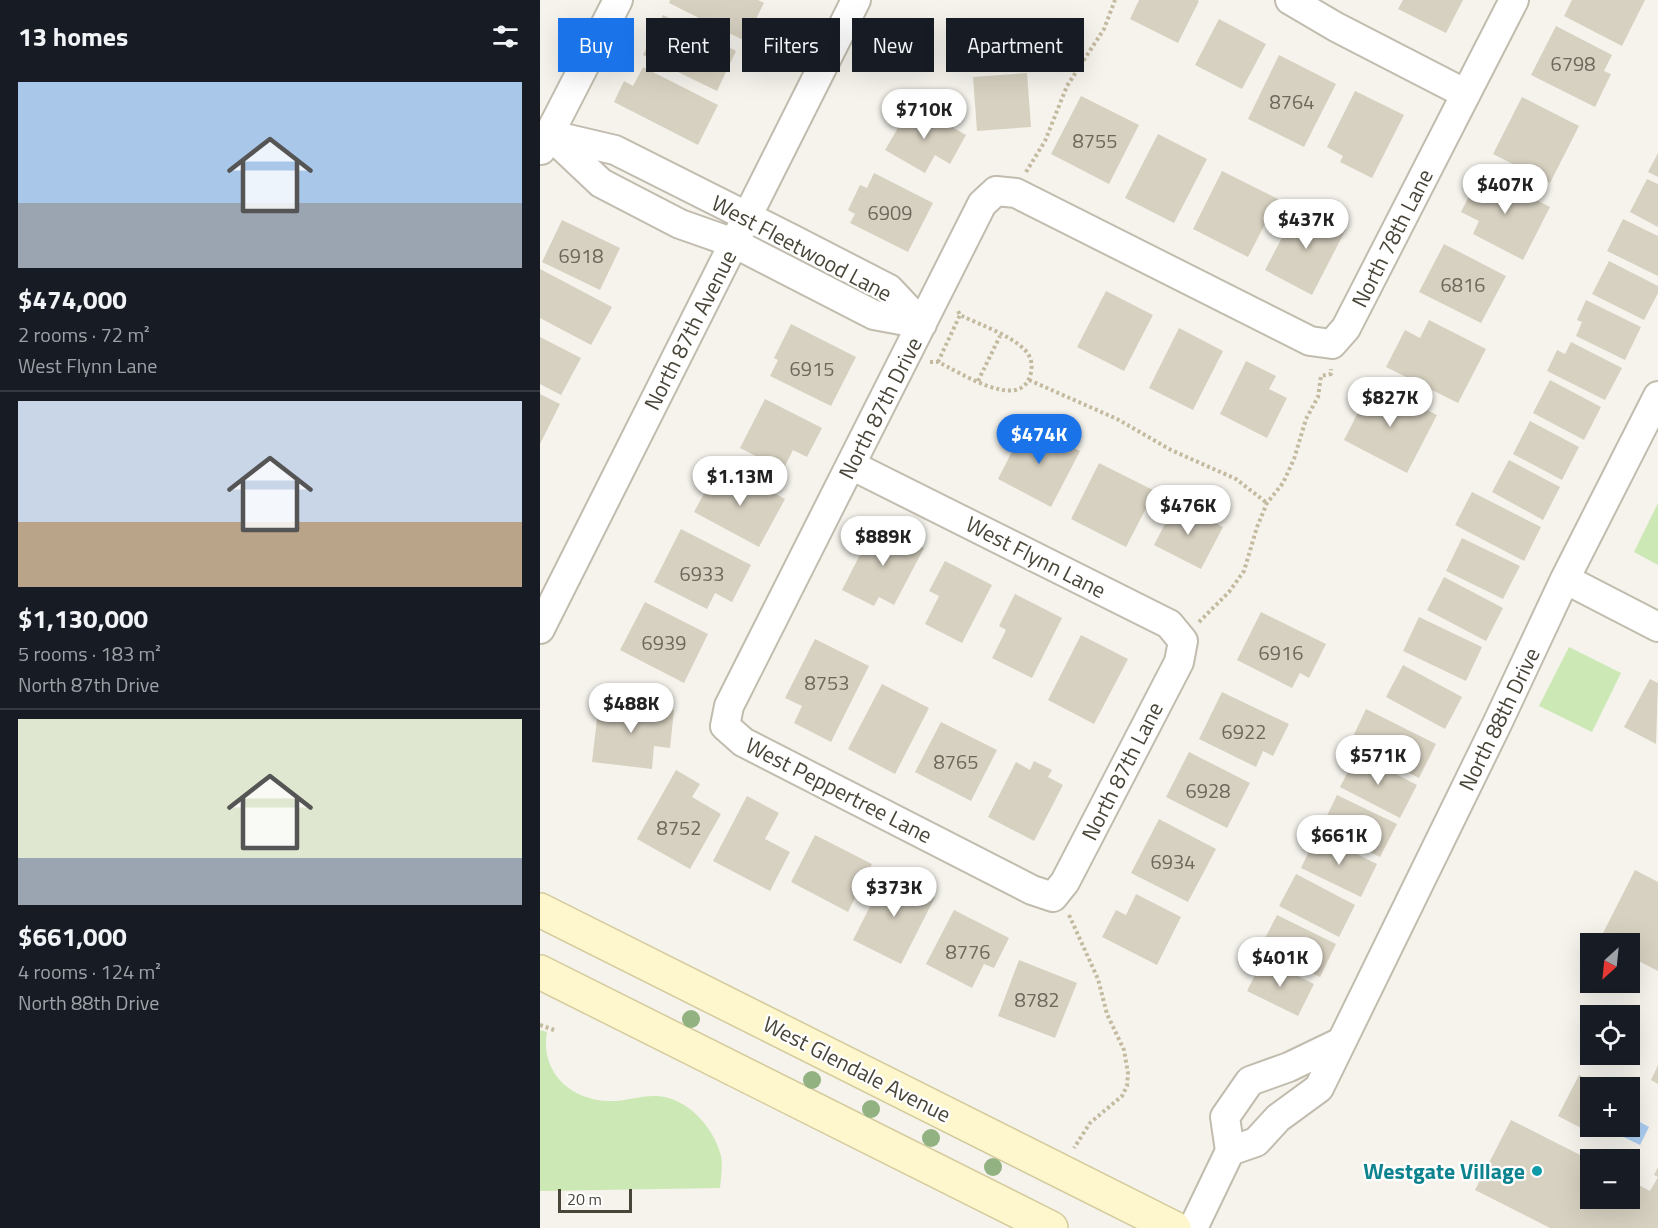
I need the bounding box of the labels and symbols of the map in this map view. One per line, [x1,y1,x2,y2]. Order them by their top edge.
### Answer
house number: 6798 [1551,48,1595,79]
house number: 8764 [1270,86,1314,117]
pin: $710K [882,89,966,140]
house number: 8755 [1073,125,1117,156]
street label: North 78th Lane [1342,163,1442,313]
pin: $407K [1463,164,1547,215]
street label: West Fleetwood Lane [706,186,898,310]
house number: 6909 [868,197,912,228]
pin: $437K [1264,199,1348,250]
house number: 6918 [559,240,603,271]
street label: North 87th Avenue [635,244,745,416]
house number: 6816 [1441,269,1485,300]
street label: North 87th Drive [830,331,930,485]
house number: 6915 [790,353,834,384]
pin: $827K [1348,377,1432,428]
pin: $474K [997,414,1081,465]
pin: $1.13M [691,456,789,507]
pin: $476K [1146,485,1230,536]
street label: West Flynn Lane [960,507,1112,607]
pin: $889K [841,516,925,567]
house number: 6933 [680,558,724,589]
house number: 6939 [642,627,686,658]
house number: 6916 [1259,637,1303,668]
street label: North 88th Drive [1450,642,1548,796]
house number: 8753 [805,667,849,698]
pin: $488K [589,683,673,734]
street label: North 87th Lane [1072,696,1172,846]
house number: 6922 [1222,716,1266,747]
street label: West Peppertree Lane [740,728,938,852]
pin: $571K [1336,735,1420,786]
house number: 8765 [934,746,978,777]
house number: 6928 [1186,775,1230,806]
house number: 8752 [657,812,701,843]
pin: $661K [1297,815,1381,866]
house number: 6934 [1151,846,1195,877]
pin: $373K [852,867,936,918]
north arrow [1580,933,1640,993]
house number: 8776 [946,936,990,967]
pin: $401K [1238,937,1322,988]
house number: 8782 [1015,984,1059,1015]
street label: West Glendale Avenue [757,1007,957,1131]
place label: Westgate Village [1363,1154,1525,1188]
marker: Westgate Village [1530,1164,1544,1178]
scale bar [558,1186,632,1214]

